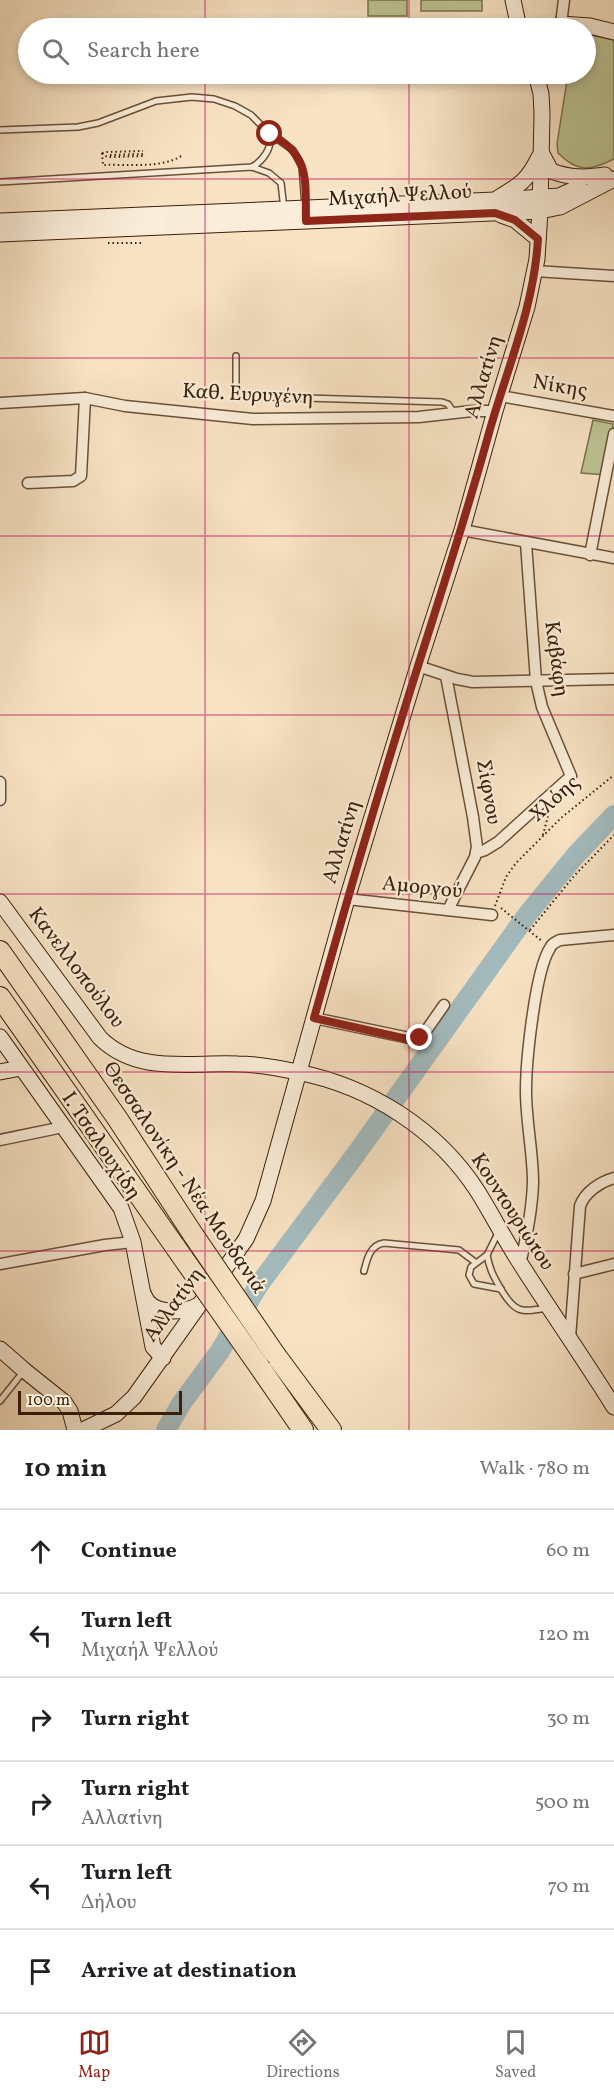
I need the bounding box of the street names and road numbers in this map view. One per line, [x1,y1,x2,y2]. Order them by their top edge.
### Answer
street label: Μιχαήλ Ψελλού [327,178,473,214]
street label: Αλλατίνη [458,332,510,422]
street label: Νίκης [530,368,590,406]
street label: Καθ. Ευρυγένη [182,377,314,413]
street label: Καβάφη [536,619,576,699]
street label: Σίφνου [468,757,508,827]
street label: Χλόης [524,769,586,829]
street label: Αλλατίνη [316,797,368,887]
street label: Αμοργού [380,869,464,907]
street label: Κανελλοπούλου [21,902,131,1034]
street label: Θεσσαλονίκη - Νέα Μουδανιά [95,1056,273,1300]
street label: Ι. Τσαλουχίδη [54,1086,148,1206]
street label: Κουντουριώτου [463,1148,561,1276]
street label: Αλλατίνη [137,1262,211,1348]

